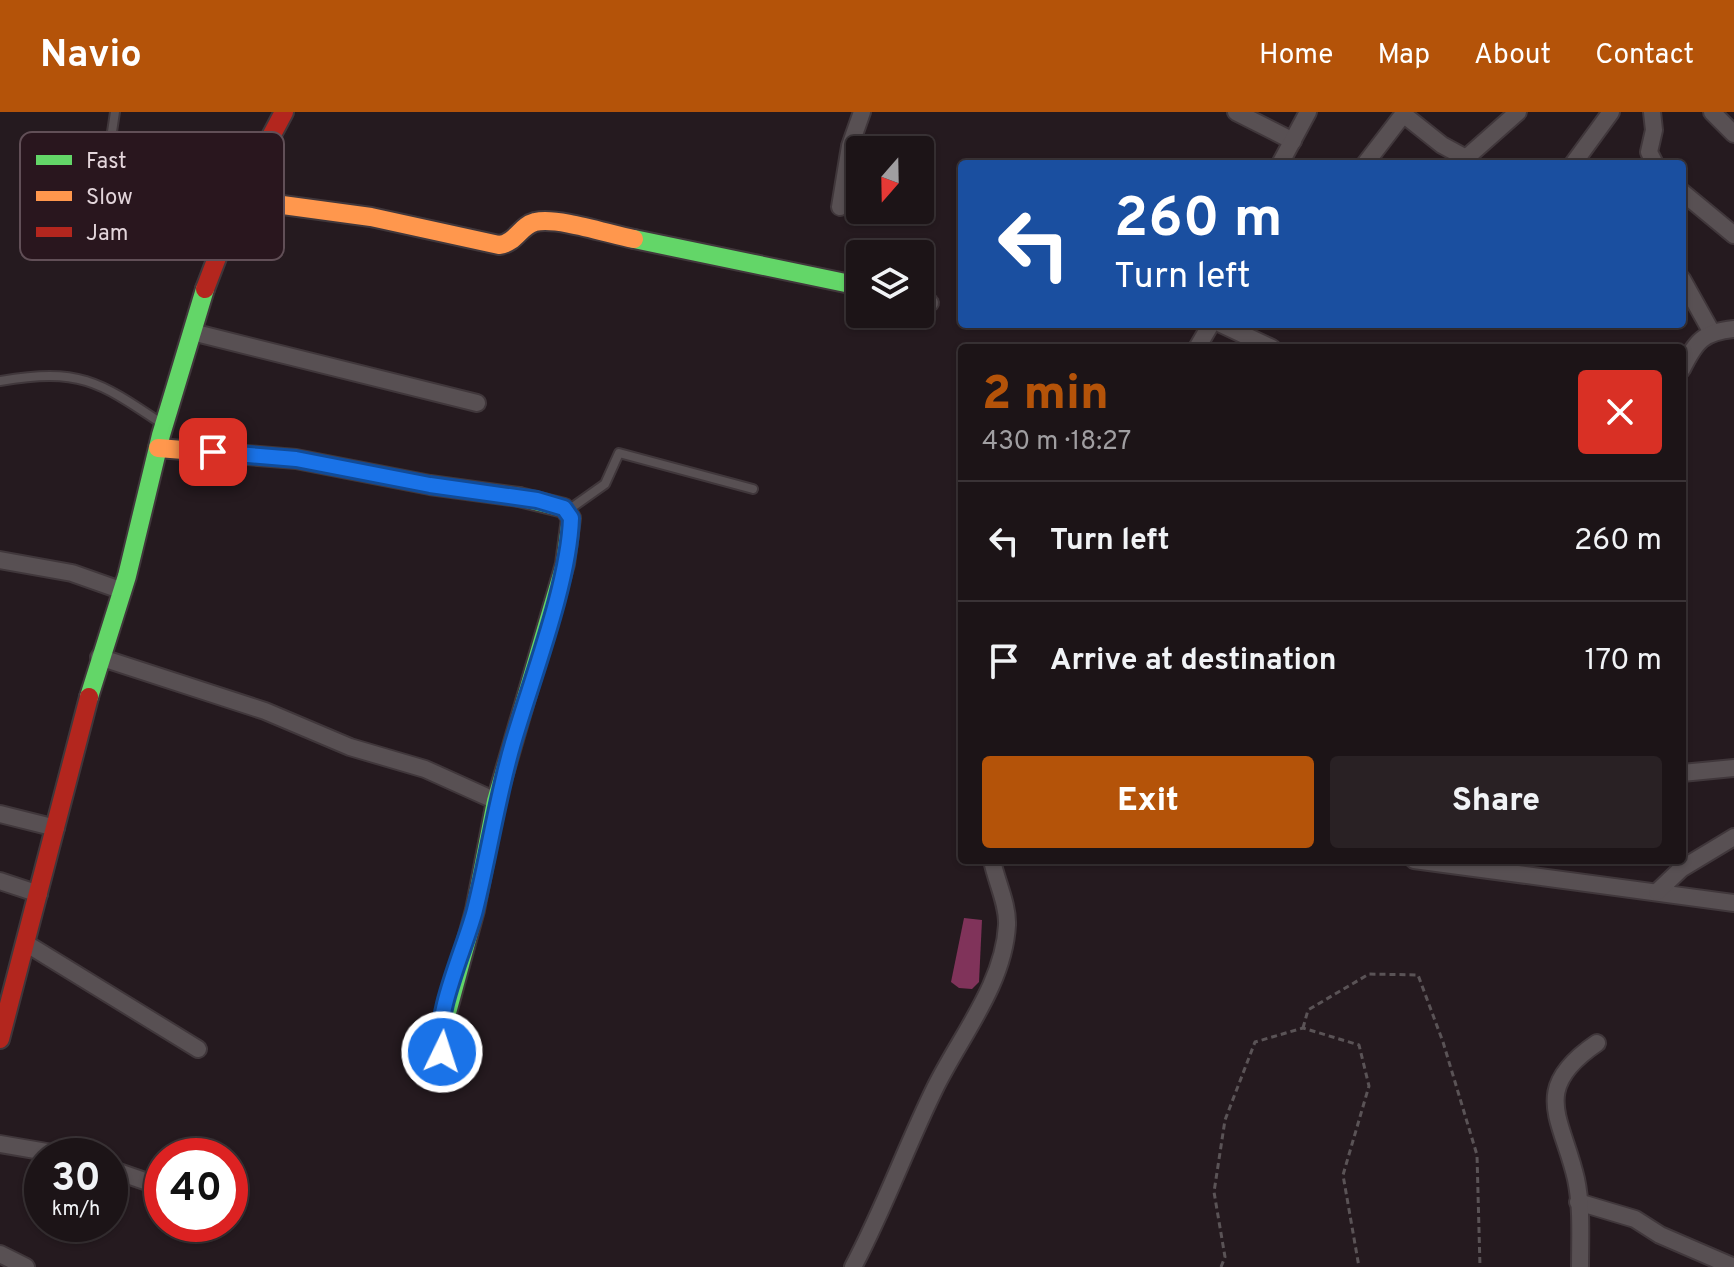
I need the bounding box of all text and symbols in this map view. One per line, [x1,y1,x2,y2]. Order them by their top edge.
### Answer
text: Navio [40,32,142,81]
text: Home [1259,38,1333,74]
text: Map [1377,38,1430,74]
text: About [1474,38,1551,74]
text: Contact [1595,38,1694,74]
legend [20,132,284,260]
north arrow [846,136,934,224]
map controls [846,136,934,328]
text: Fast [86,149,127,176]
text: Slow [86,185,133,212]
text: 260 m [1114,186,1283,256]
icon: left [982,192,1086,296]
text: Jam [86,221,129,248]
button: layers [846,240,934,328]
text: Turn left [1114,255,1251,301]
text: 2 min [982,366,1109,426]
button: close [1578,370,1662,454]
pin [179,418,247,486]
text: 430 m · 18:27 [982,426,1131,459]
icon: arrive [191,430,235,474]
icon: left [982,519,1026,563]
text: Turn left [1050,523,1170,560]
text: 260 m [1574,523,1662,560]
icon: arrive [982,639,1026,683]
text: Arrive at destination [1050,643,1336,680]
text: 170 m [1584,643,1662,680]
button: Exit [982,756,1314,848]
button: Share [1330,756,1662,848]
position arrow [400,1010,484,1094]
speed limit sign: 40 [144,1138,248,1242]
text: 30 [51,1155,101,1205]
text: km/h [52,1197,100,1223]

